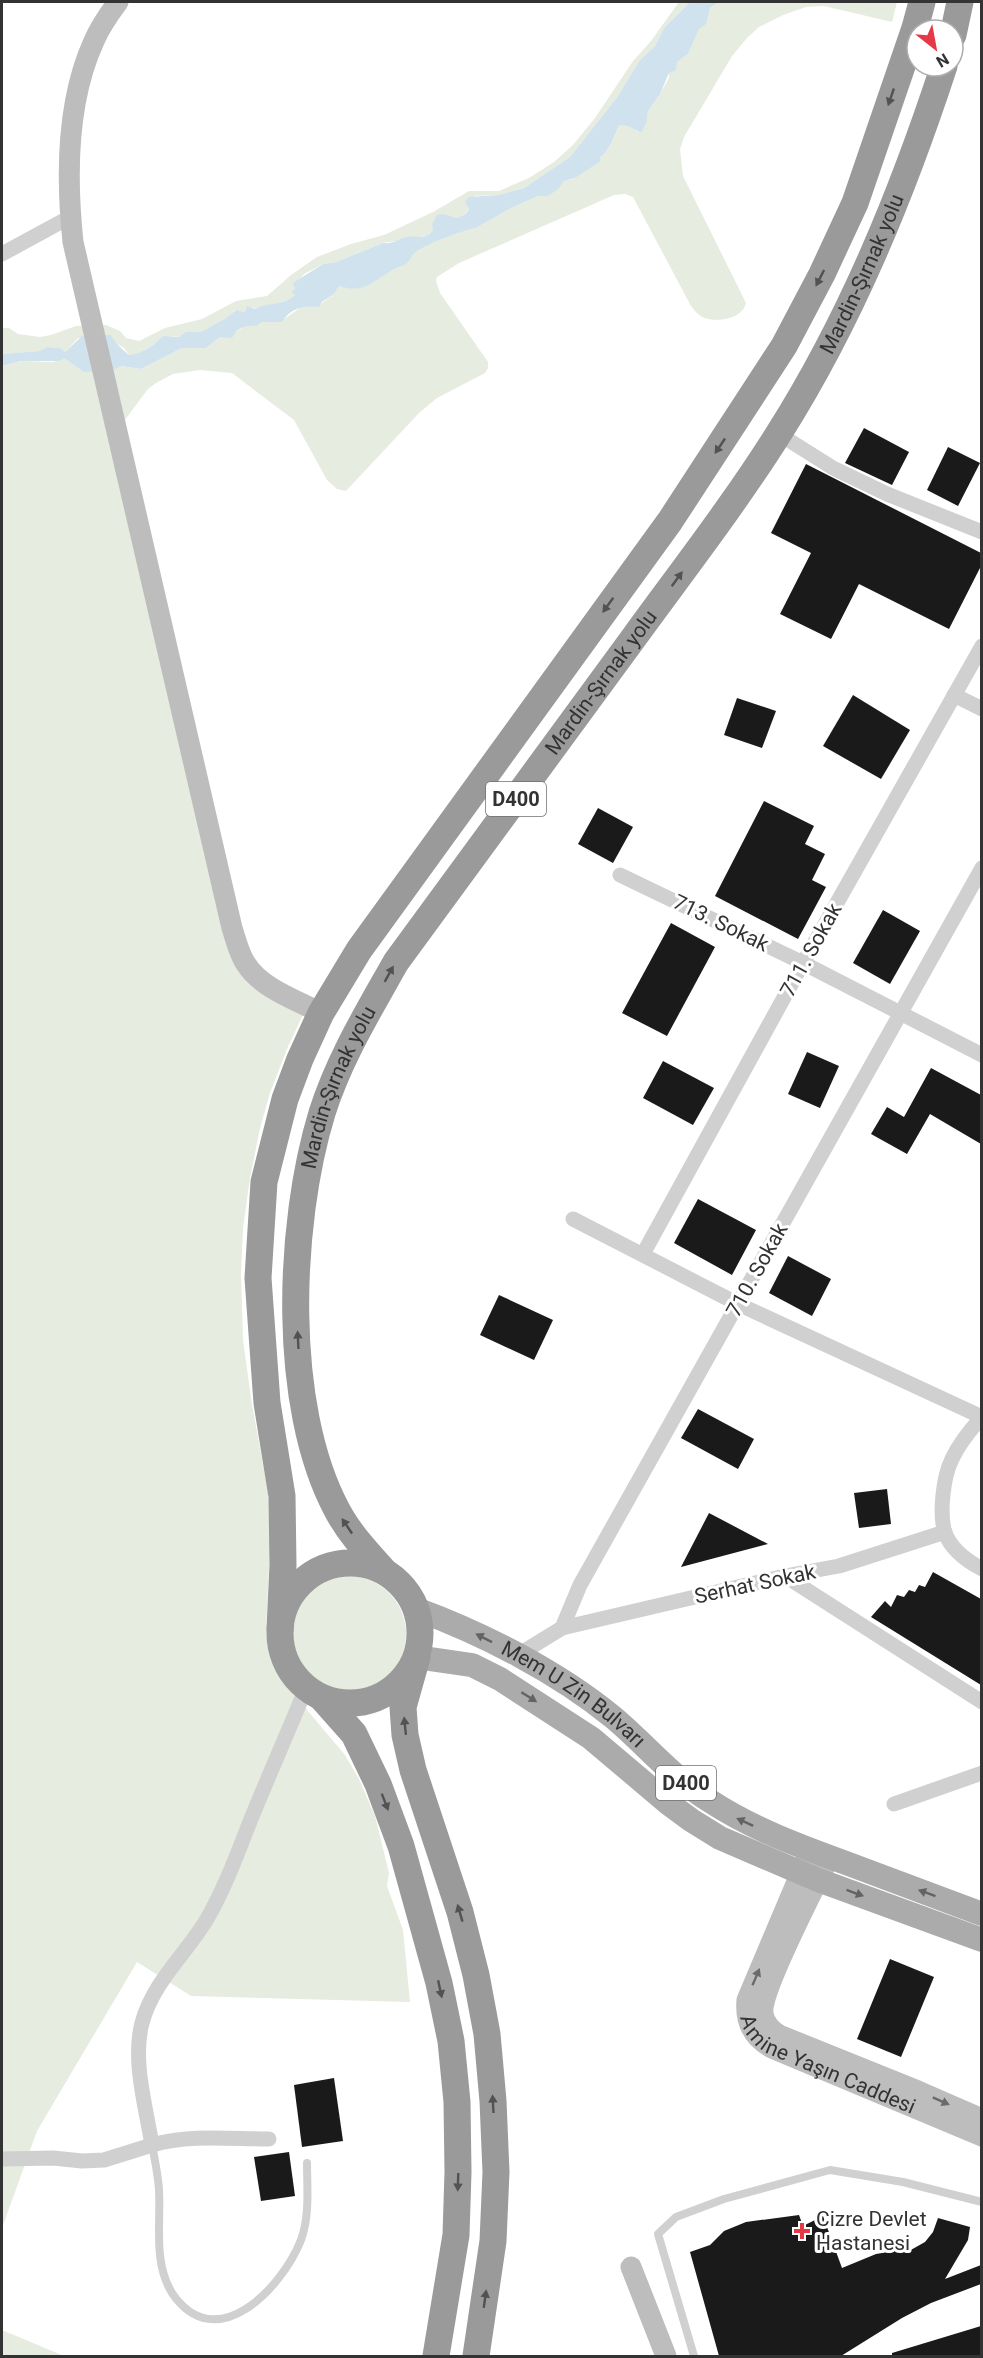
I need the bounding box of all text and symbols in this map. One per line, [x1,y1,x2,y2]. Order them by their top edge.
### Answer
north arrow [905,18,965,78]
text: N [933,49,952,71]
one-way arrow [886,88,896,106]
street label: Mardin-Şırnak yolu [815,191,909,358]
one-way arrow [815,270,825,287]
one-way arrow [714,437,726,453]
one-way arrow [670,571,682,586]
one-way arrow [603,598,615,613]
street label: Mardin-Şırnak yolu [540,606,662,759]
road number: D400 [486,782,546,816]
street label: 713. Sokak [669,890,773,957]
street label: 711. Sokak [775,899,847,1001]
one-way arrow [384,966,394,983]
street label: Mardin-Şırnak yolu [297,1002,381,1171]
street label: 710. Sokak [721,1219,793,1321]
one-way arrow [294,1331,303,1350]
one-way arrow [341,1519,353,1535]
street label: Serhat Sokak [692,1559,818,1609]
one-way arrow [476,1633,493,1643]
street label: Mem U Zin Bulvarı [497,1636,650,1752]
one-way arrow [521,1692,537,1703]
one-way arrow [400,1717,410,1736]
road number: D400 [656,1766,716,1800]
one-way arrow [381,1793,390,1811]
one-way arrow [737,1817,754,1826]
one-way arrow [918,1888,936,1898]
one-way arrow [846,1889,864,1899]
one-way arrow [455,1904,464,1922]
one-way arrow [752,1969,761,1986]
one-way arrow [436,1979,445,1998]
street label: Amine Yaşın Caddesi [735,2012,919,2119]
one-way arrow [489,2095,498,2114]
one-way arrow [932,2097,950,2106]
one-way arrow [453,2173,463,2192]
place label: Cizre Devlet Hastanesi [816,2207,927,2255]
marker: Cizre Devlet Hastanesi [793,2222,811,2240]
one-way arrow [481,2289,490,2308]

